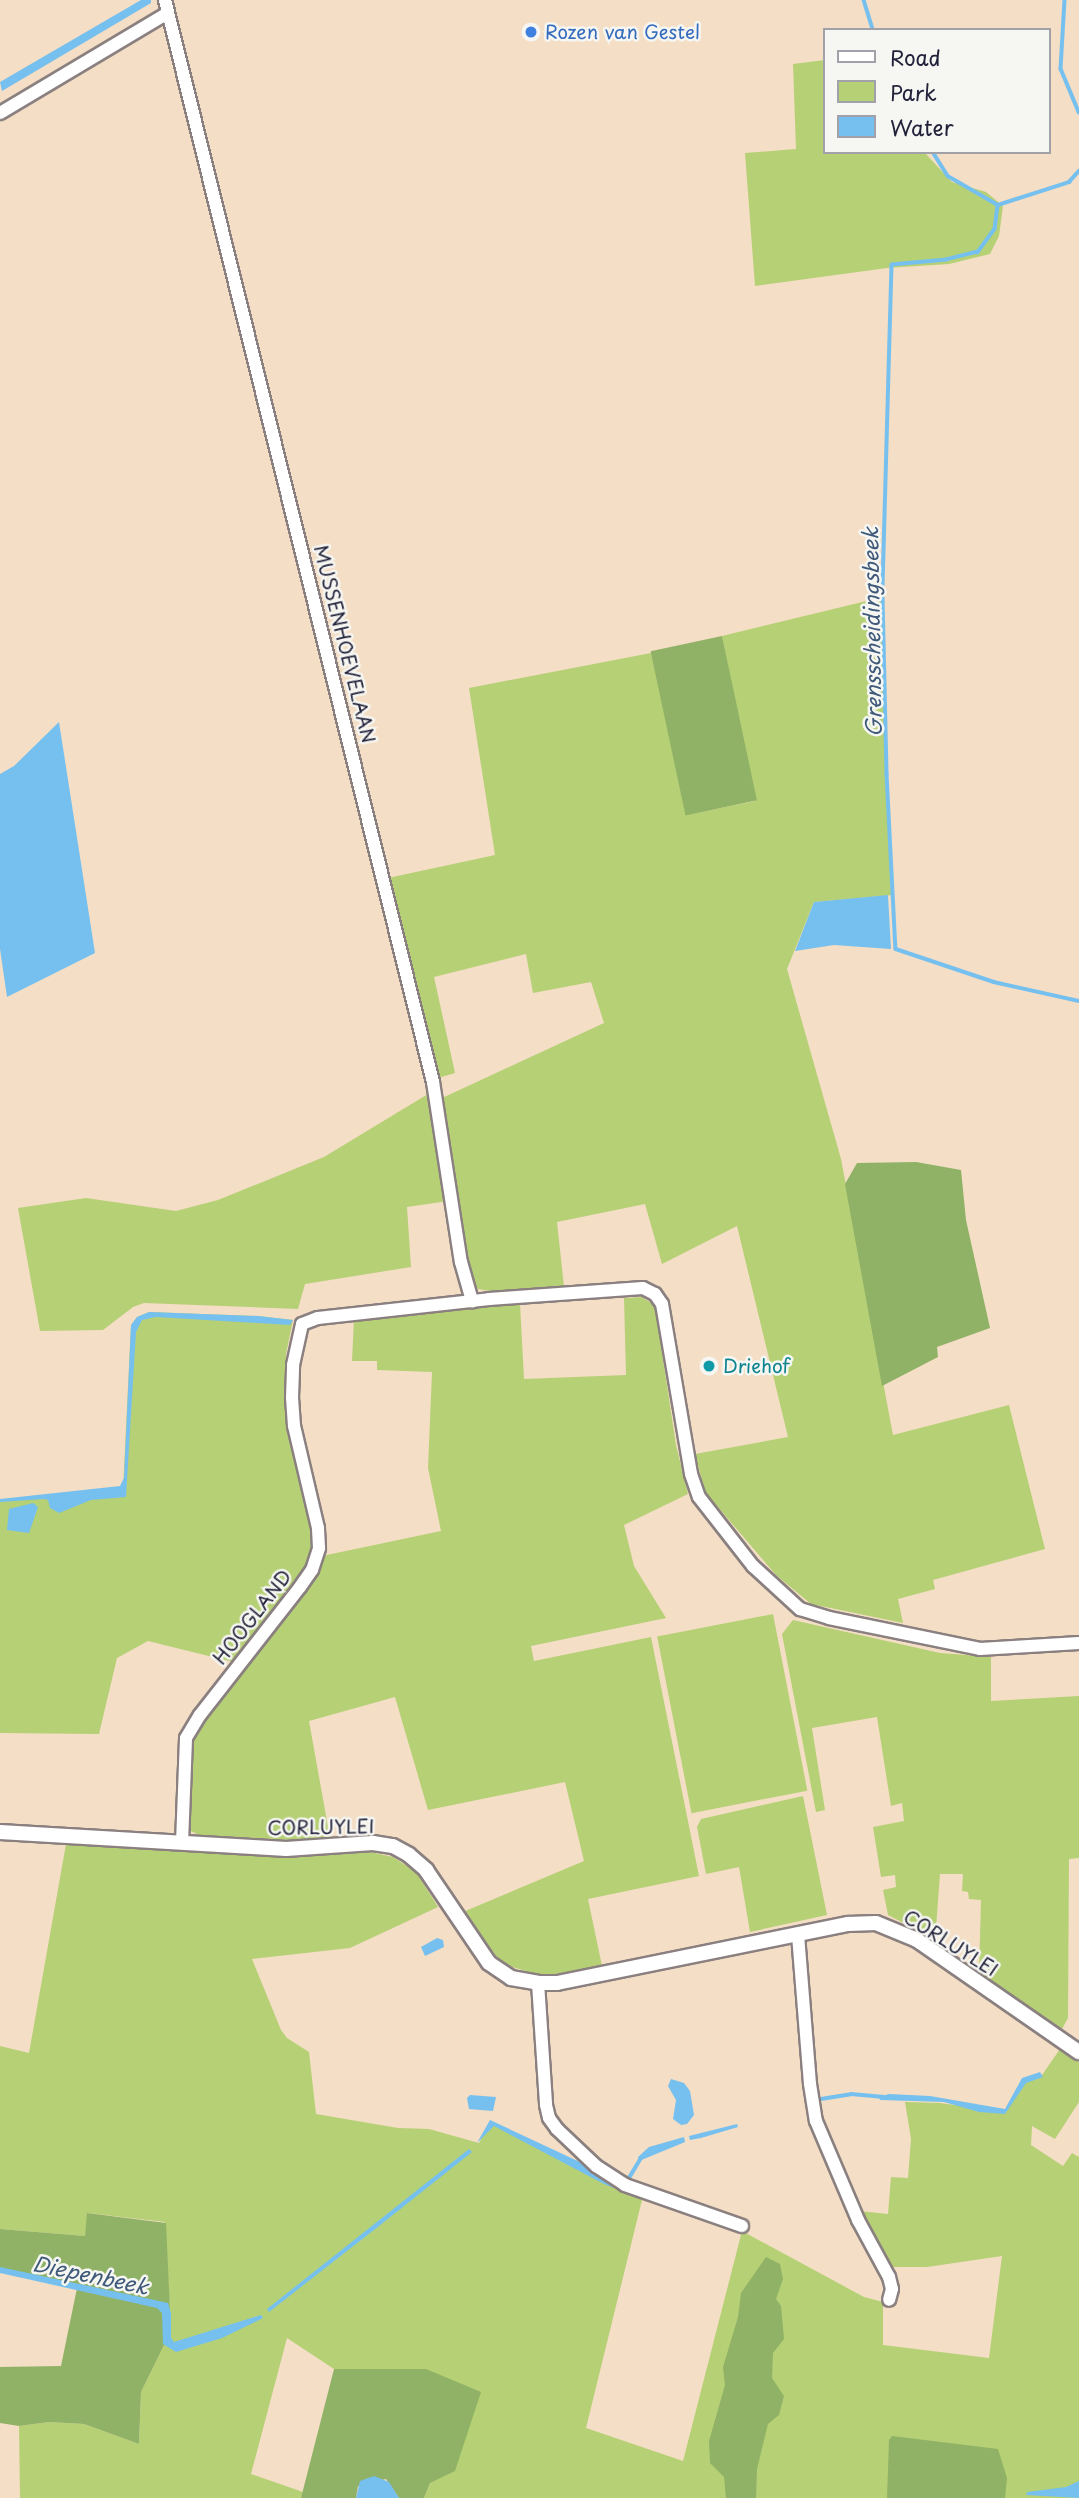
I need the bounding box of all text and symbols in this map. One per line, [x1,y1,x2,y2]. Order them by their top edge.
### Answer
place label: Rozen van Gestel [545,21,699,43]
marker: Rozen van Gestel [523,24,539,40]
legend [824,28,1051,154]
text: Road [890,41,941,73]
text: Park [890,76,937,108]
text: Water [890,111,953,143]
water label: Grensscheidingsbeek [857,527,885,737]
street label: MUSSENHOEVELAAN [309,543,381,745]
place label: Driehof [723,1355,790,1377]
marker: Driehof [701,1358,717,1374]
street label: HOOGLAND [208,1565,296,1669]
street label: CORLUYLEI [267,1815,375,1839]
street label: CORLUYLEI [900,1905,1002,1981]
water label: Diepenbeek [31,2249,151,2299]

